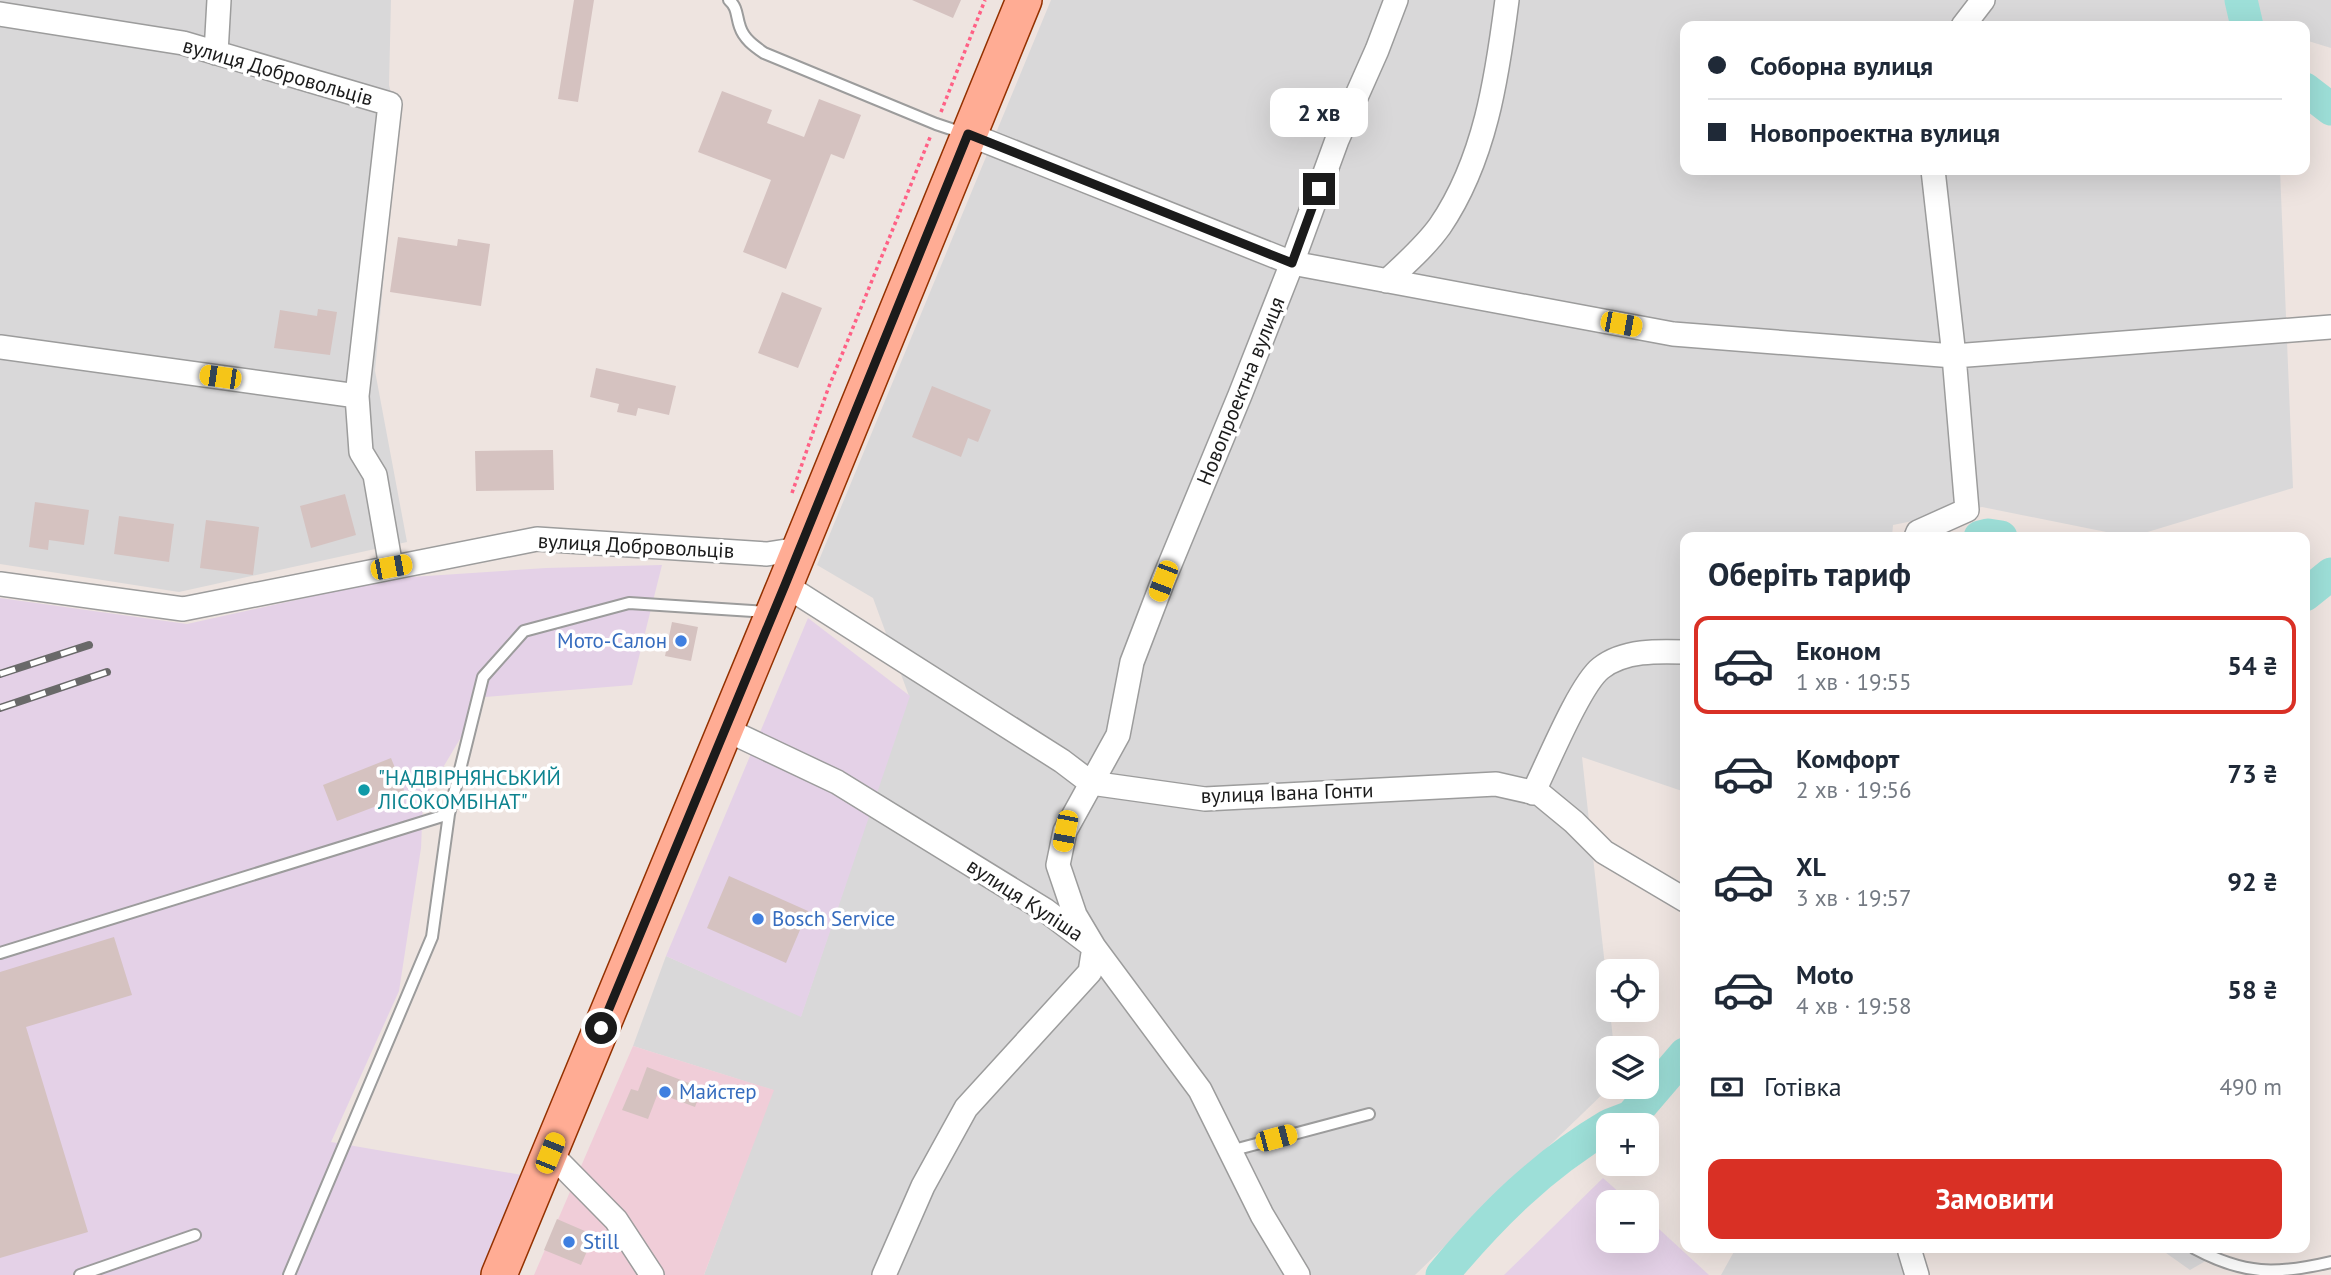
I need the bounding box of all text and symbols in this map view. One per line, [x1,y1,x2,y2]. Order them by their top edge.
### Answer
street label: вулиця Добровольців [180,31,376,112]
text: Соборна вулиця [1750,49,1933,82]
callout: 2 хв [1270,88,1368,136]
text: 2 хв [1298,98,1340,127]
text: Новопроектна вулиця [1750,116,2000,149]
route end [1303,173,1335,205]
street label: Новопроектна вулиця [1190,293,1291,489]
car [1599,310,1644,338]
car [198,364,243,390]
street label: вулиця Добровольців [537,527,735,564]
car [369,553,414,581]
text: Оберіть тариф [1708,553,1911,595]
car [1146,558,1181,604]
place label: Мото-Салон [557,627,667,654]
marker: Мото-Салон [673,633,689,649]
icon: car [1712,634,1775,697]
text: Економ [1796,634,1881,667]
text: 54 ₴ [2227,649,2278,682]
text: 1 хв · 19:55 [1796,667,1912,696]
icon: car [1712,742,1775,805]
text: Комфорт [1796,742,1899,775]
text: 73 ₴ [2227,757,2278,790]
place label: "НАДВІРНЯНСЬКИЙ ЛІСОКОМБІНАТ" [377,764,561,815]
text: 2 хв · 19:56 [1796,775,1912,804]
street label: вулиця Івана Гонти [1200,776,1374,809]
marker: "НАДВІРНЯНСЬКИЙ ЛІСОКОМБІНАТ" [356,782,372,798]
car [1051,808,1080,854]
icon: car [1712,850,1775,913]
text: XL [1796,850,1826,883]
street label: вулиця Куліша [962,852,1089,947]
text: 92 ₴ [2227,865,2278,898]
text: 3 хв · 19:57 [1796,883,1912,912]
place label: Bosch Service [772,905,895,932]
marker: Bosch Service [750,911,766,927]
icon: car [1712,958,1775,1021]
text: Moto [1796,958,1854,991]
map controls [1596,959,1659,1253]
button: locate [1596,959,1659,1022]
text: 58 ₴ [2227,973,2278,1006]
text: 4 хв · 19:58 [1796,991,1912,1020]
route start [585,1012,617,1044]
button: layers [1596,1036,1659,1099]
icon: cash [1708,1068,1746,1106]
text: Готівка [1764,1070,1842,1103]
text: 490 m [2220,1072,2282,1101]
place label: Майстер [679,1078,757,1105]
marker: Майстер [657,1084,673,1100]
button: + [1596,1113,1659,1176]
car [1253,1122,1300,1154]
car [533,1130,568,1176]
button: Замовити [1708,1159,2282,1239]
button: − [1596,1190,1659,1253]
place label: Still [583,1228,619,1255]
marker: Still [561,1234,577,1250]

